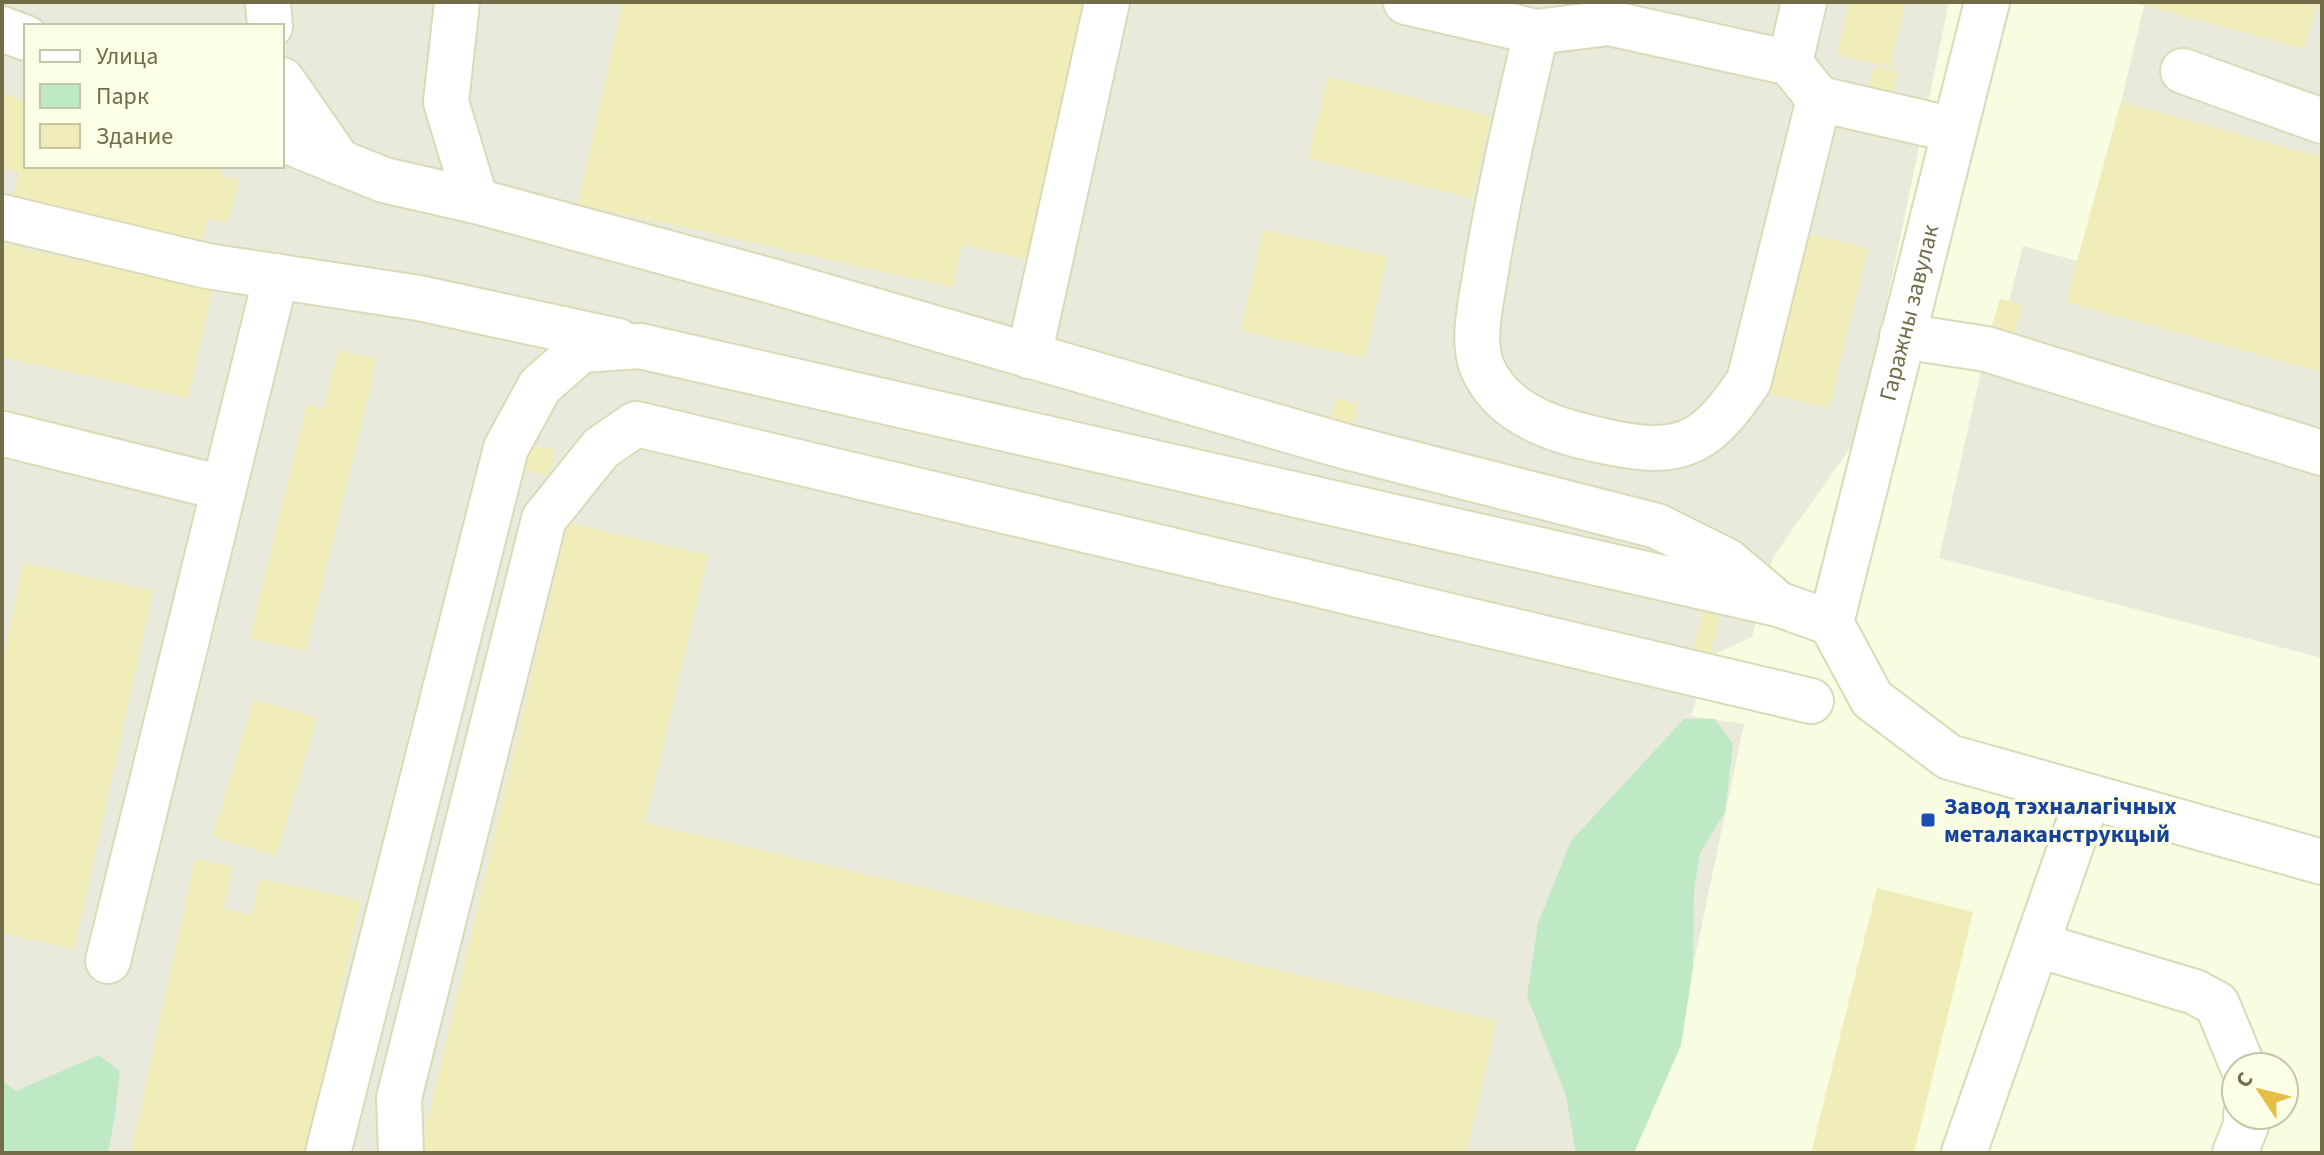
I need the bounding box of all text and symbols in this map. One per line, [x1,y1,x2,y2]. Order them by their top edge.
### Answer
legend [24,24,284,168]
text: Улица [96,39,158,74]
text: Парк [96,79,149,114]
text: Здание [96,119,173,154]
street label: Гаражны завулак [1870,221,1948,405]
place label: Завод тэхналагічных металаканструкцый [1944,789,2177,852]
marker: Завод тэхналагічных металаканструкцый [1919,811,1937,829]
north arrow [2220,1051,2300,1131]
text: С [2228,1066,2261,1095]

